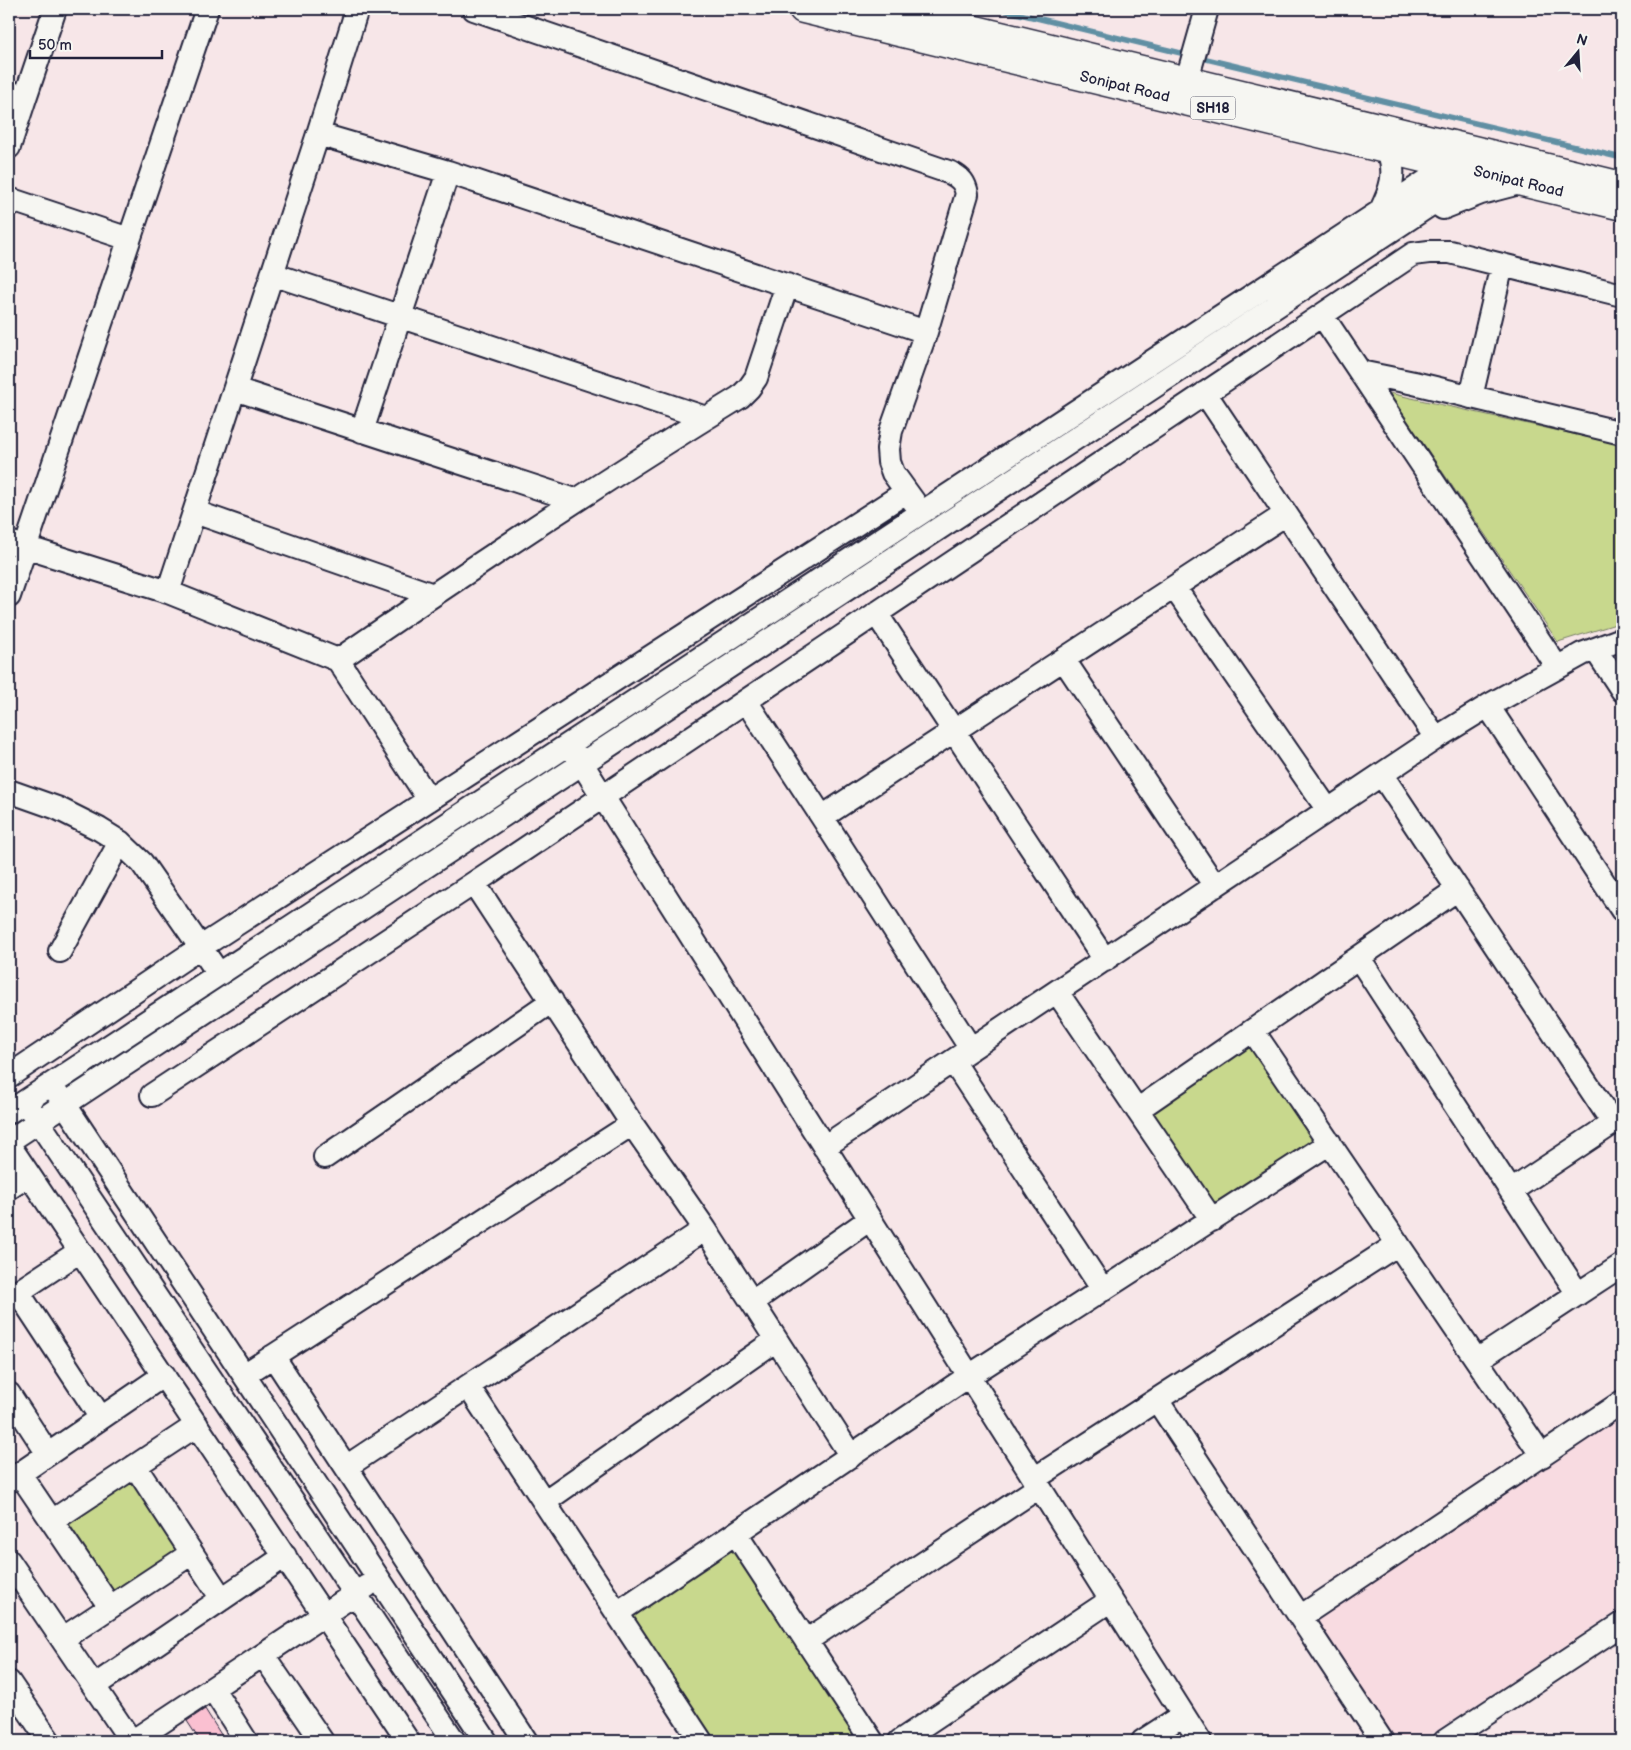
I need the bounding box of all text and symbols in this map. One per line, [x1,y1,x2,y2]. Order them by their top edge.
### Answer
scale bar [30,28,162,60]
north arrow [1554,28,1604,78]
text: N [1574,30,1589,50]
text: 50 m [38,36,72,55]
street label: Sonipat Road [1078,67,1172,107]
road number: SH18 [1190,96,1236,120]
street label: Sonipat Road [1472,162,1565,202]

